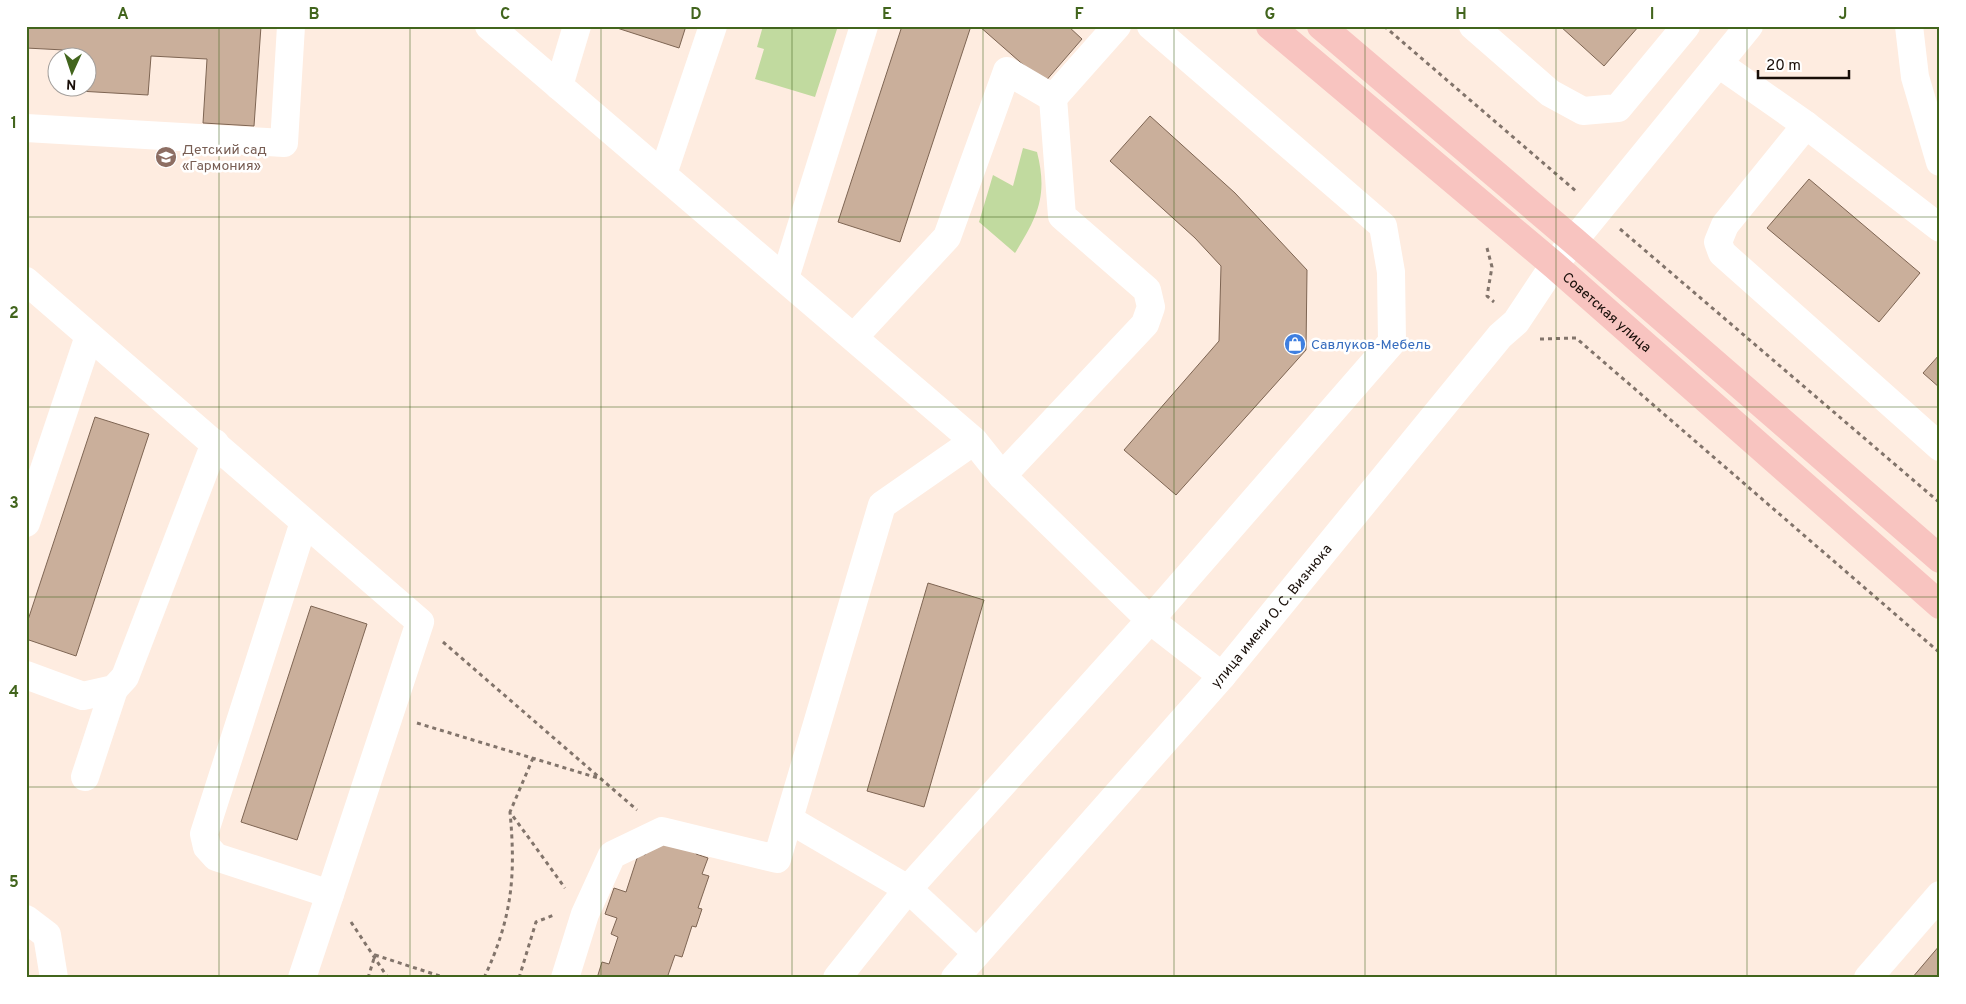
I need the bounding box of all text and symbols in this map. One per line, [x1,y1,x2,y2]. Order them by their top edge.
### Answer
text: A [117,5,129,25]
text: B [308,5,320,25]
text: C [500,5,510,25]
text: D [690,5,702,25]
text: E [882,5,892,25]
text: F [1074,5,1084,25]
text: G [1265,5,1275,25]
text: H [1455,5,1467,25]
text: I [1650,5,1654,25]
text: J [1839,5,1847,25]
north arrow [48,48,98,98]
scale bar [1758,48,1850,80]
text: 20 m [1766,57,1801,76]
text: N [66,75,77,92]
text: 1 [11,114,17,134]
place label: Детский сад «Гармония» [182,142,267,175]
school or university icon: Детский сад «Гармония» [154,145,178,169]
street label: Советская улица [1558,269,1654,357]
text: 2 [9,304,19,324]
shop icon: Савлуков-Мебель [1283,332,1307,356]
place label: Савлуков-Мебель [1311,337,1431,354]
text: 3 [9,494,19,514]
street label: улица имени О. С. Визнюка [1208,541,1336,692]
text: 4 [9,683,19,703]
text: 5 [9,873,19,893]

